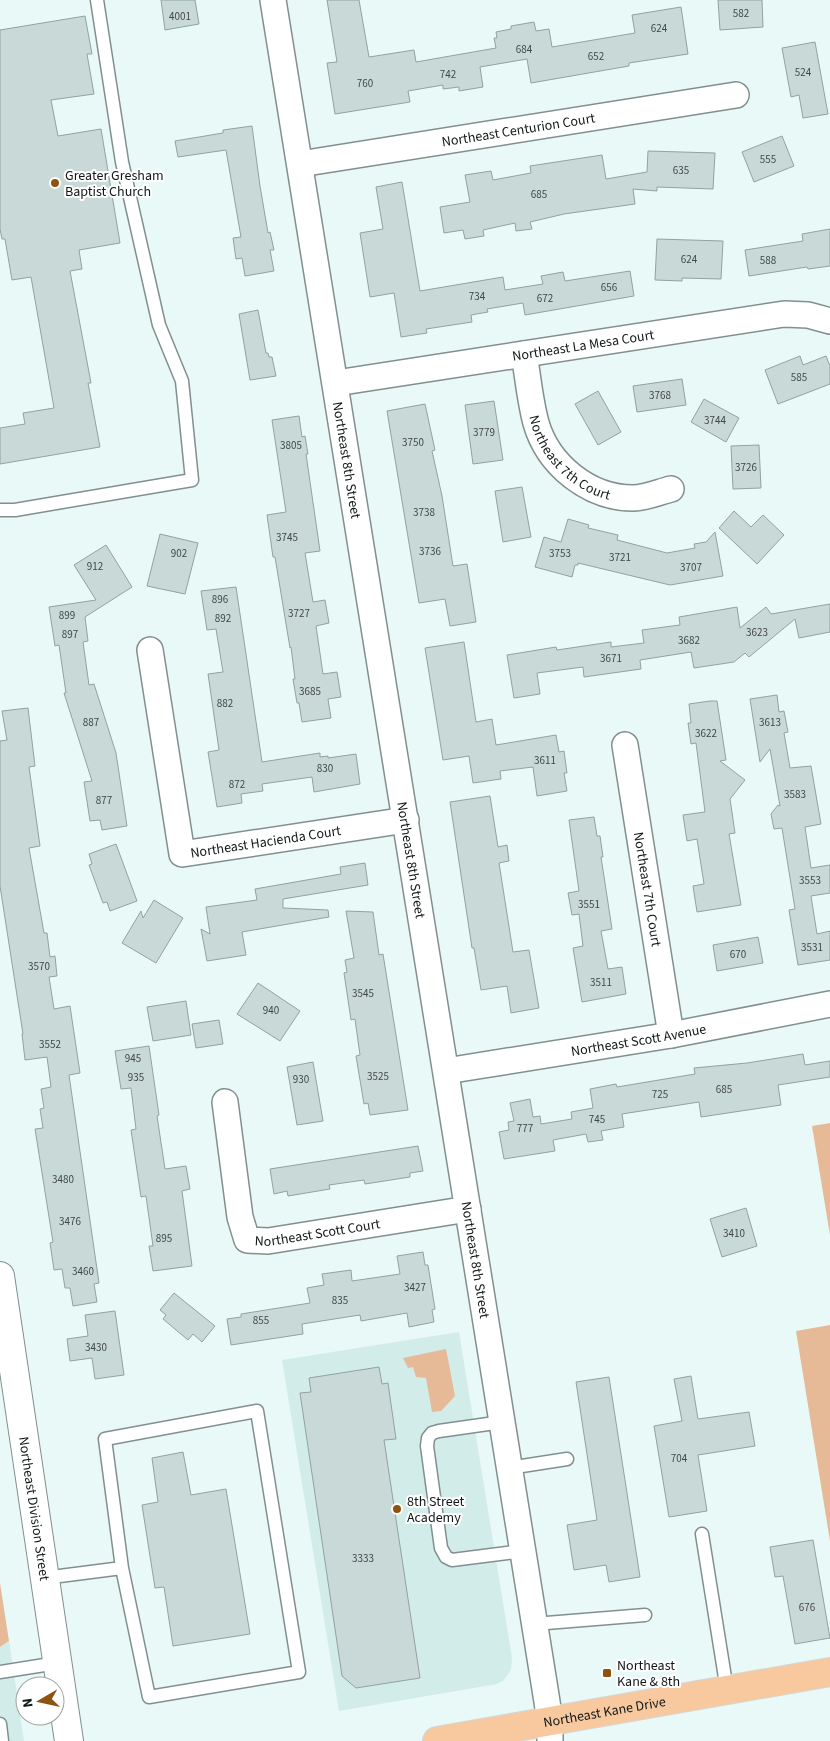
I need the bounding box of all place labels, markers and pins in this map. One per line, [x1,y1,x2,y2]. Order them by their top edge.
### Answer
place label: Greater Gresham Baptist Church [65,166,164,202]
marker: Greater Gresham Baptist Church [49,177,61,189]
place label: 8th Street Academy [407,1492,464,1528]
marker: 8th Street Academy [391,1503,403,1515]
place label: Northeast Kane & 8th [617,1656,680,1692]
marker: Northeast Kane & 8th [601,1667,613,1679]

